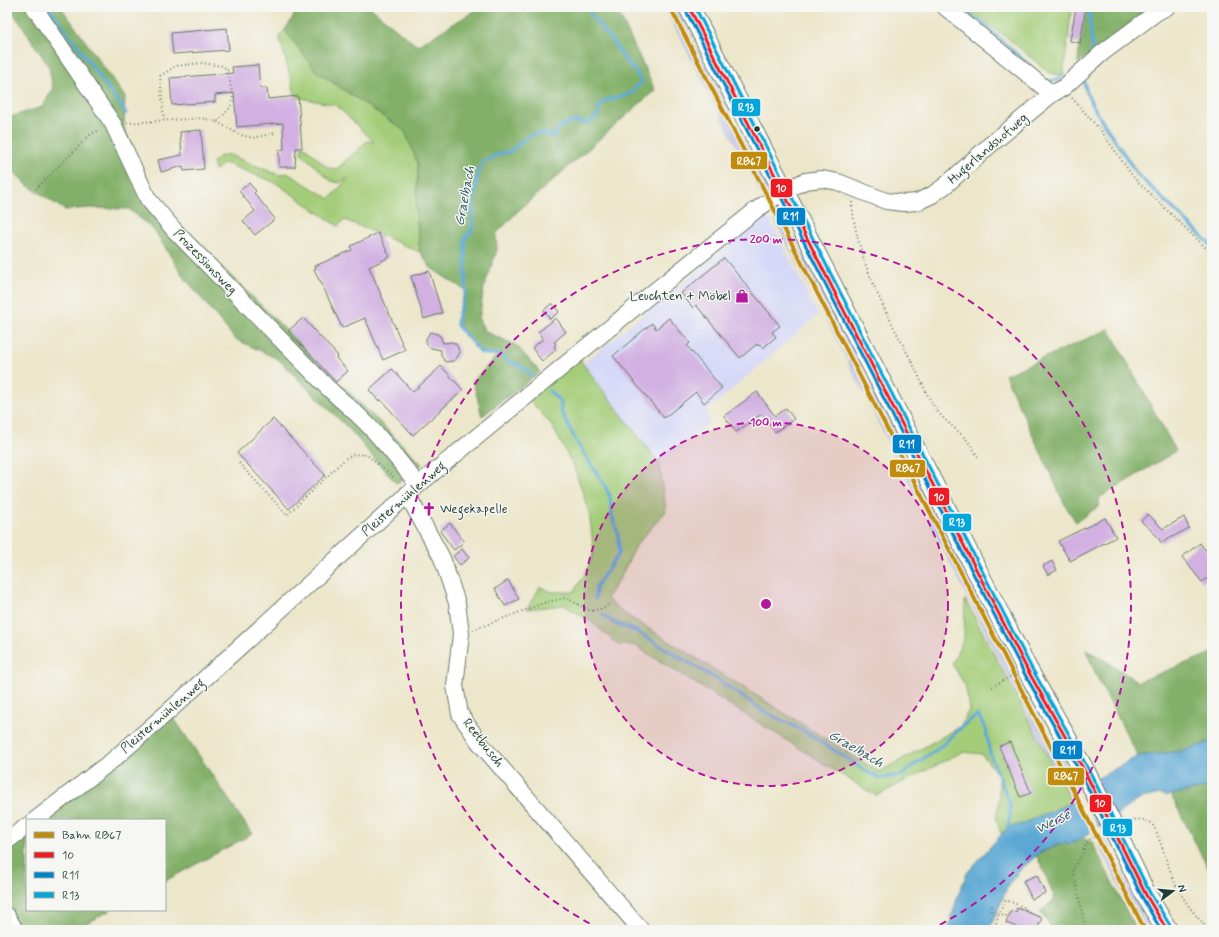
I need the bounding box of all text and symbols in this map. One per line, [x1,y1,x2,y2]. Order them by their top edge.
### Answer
line badge: R13 [731,98,761,117]
text: R13 [738,101,754,115]
street label: Hugerlandshofweg [945,109,1033,190]
unlabelled marker [752,124,762,134]
line badge: RB67 [730,151,768,170]
text: RB67 [737,155,762,169]
water label: Graelbach [450,164,480,227]
line badge: 10 [770,178,793,198]
text: 10 [775,182,787,196]
line badge: R11 [776,207,806,226]
text: R11 [783,210,799,224]
street label: Prozessionsweg [169,226,241,298]
text: 200 m [750,232,783,248]
place label: Leuchten + Möbel [630,288,731,305]
shop icon: Leuchten + Möbel [734,288,750,304]
text: 100 m [750,415,783,431]
line badge: R11 [892,434,922,454]
text: R11 [899,438,915,452]
street label: Pleistermühlenweg [358,458,451,542]
line badge: RB67 [889,459,926,478]
text: RB67 [896,462,921,476]
line badge: 10 [928,487,950,506]
text: 10 [933,491,945,505]
church icon: Wegekapelle [421,501,437,517]
place label: Wegekapelle [440,501,508,520]
line badge: R13 [942,513,972,532]
text: R13 [949,516,965,530]
centre of rings [759,597,773,611]
street label: Pleistermühlenweg [117,675,210,759]
street label: Reetbusch [459,715,508,771]
water label: Graelbach [825,726,887,772]
line badge: R11 [1052,740,1083,760]
text: R11 [1060,744,1076,758]
line badge: RB67 [1047,767,1085,786]
text: RB67 [1054,770,1079,784]
line badge: 10 [1089,794,1112,813]
text: 10 [1094,797,1106,811]
water label: Werse [1033,806,1074,838]
line badge: R13 [1102,818,1133,837]
legend [26,819,166,911]
text: R13 [1110,822,1126,836]
text: Bahn RB67 [62,828,121,844]
text: 10 [62,848,74,864]
text: R11 [62,868,80,884]
north arrow [1153,871,1193,911]
text: N [1174,883,1189,894]
text: R13 [62,888,79,904]

